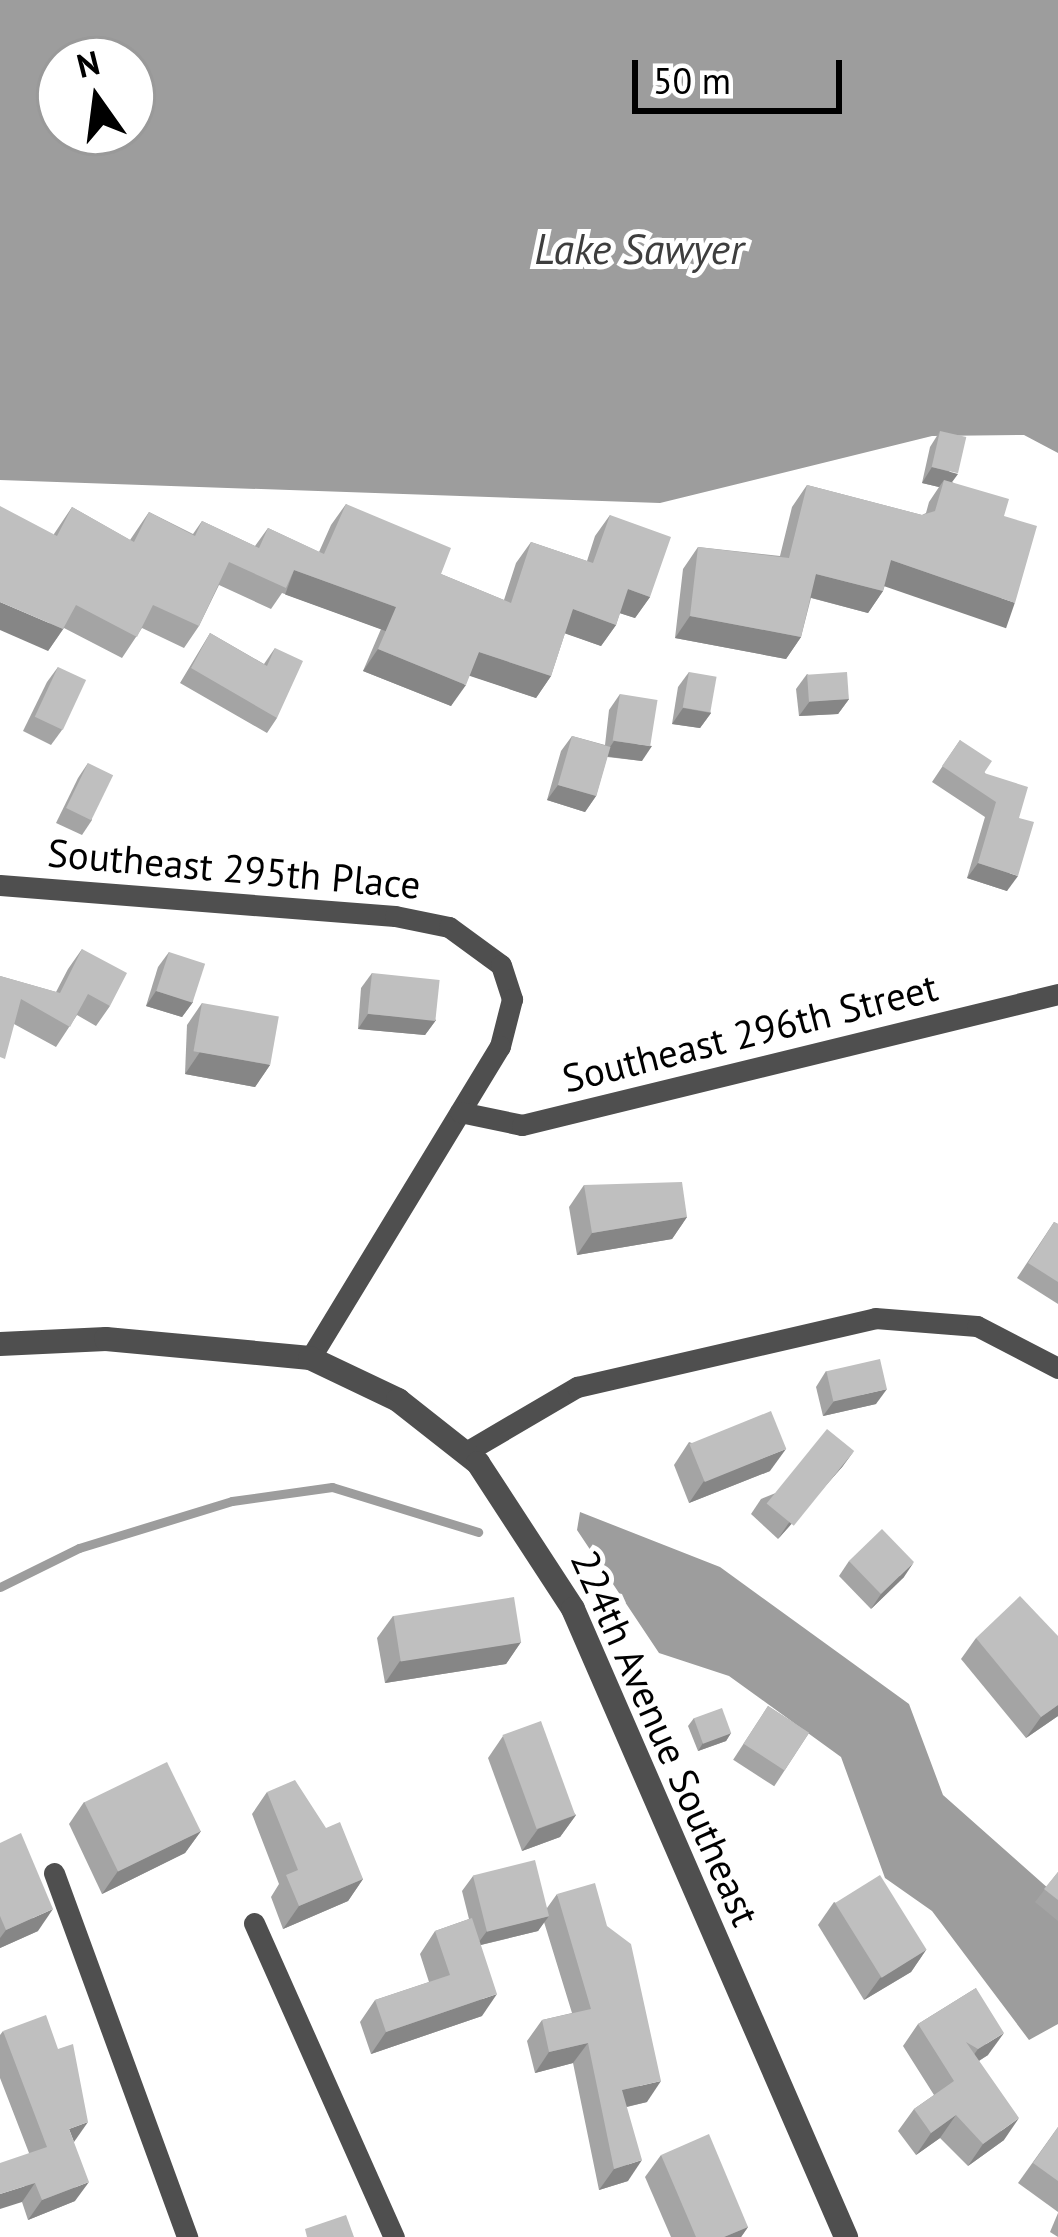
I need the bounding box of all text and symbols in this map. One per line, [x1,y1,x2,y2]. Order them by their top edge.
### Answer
north arrow [36,36,156,156]
scale bar [638,36,848,110]
text: N [72,40,104,87]
text: 50 m [653,57,731,104]
water label: Lake Sawyer [534,224,744,274]
street label: Southeast 295th Place [46,829,422,909]
street label: Southeast 296th Street [558,964,942,1102]
street label: 224th Avenue Southeast [561,1543,769,1933]

